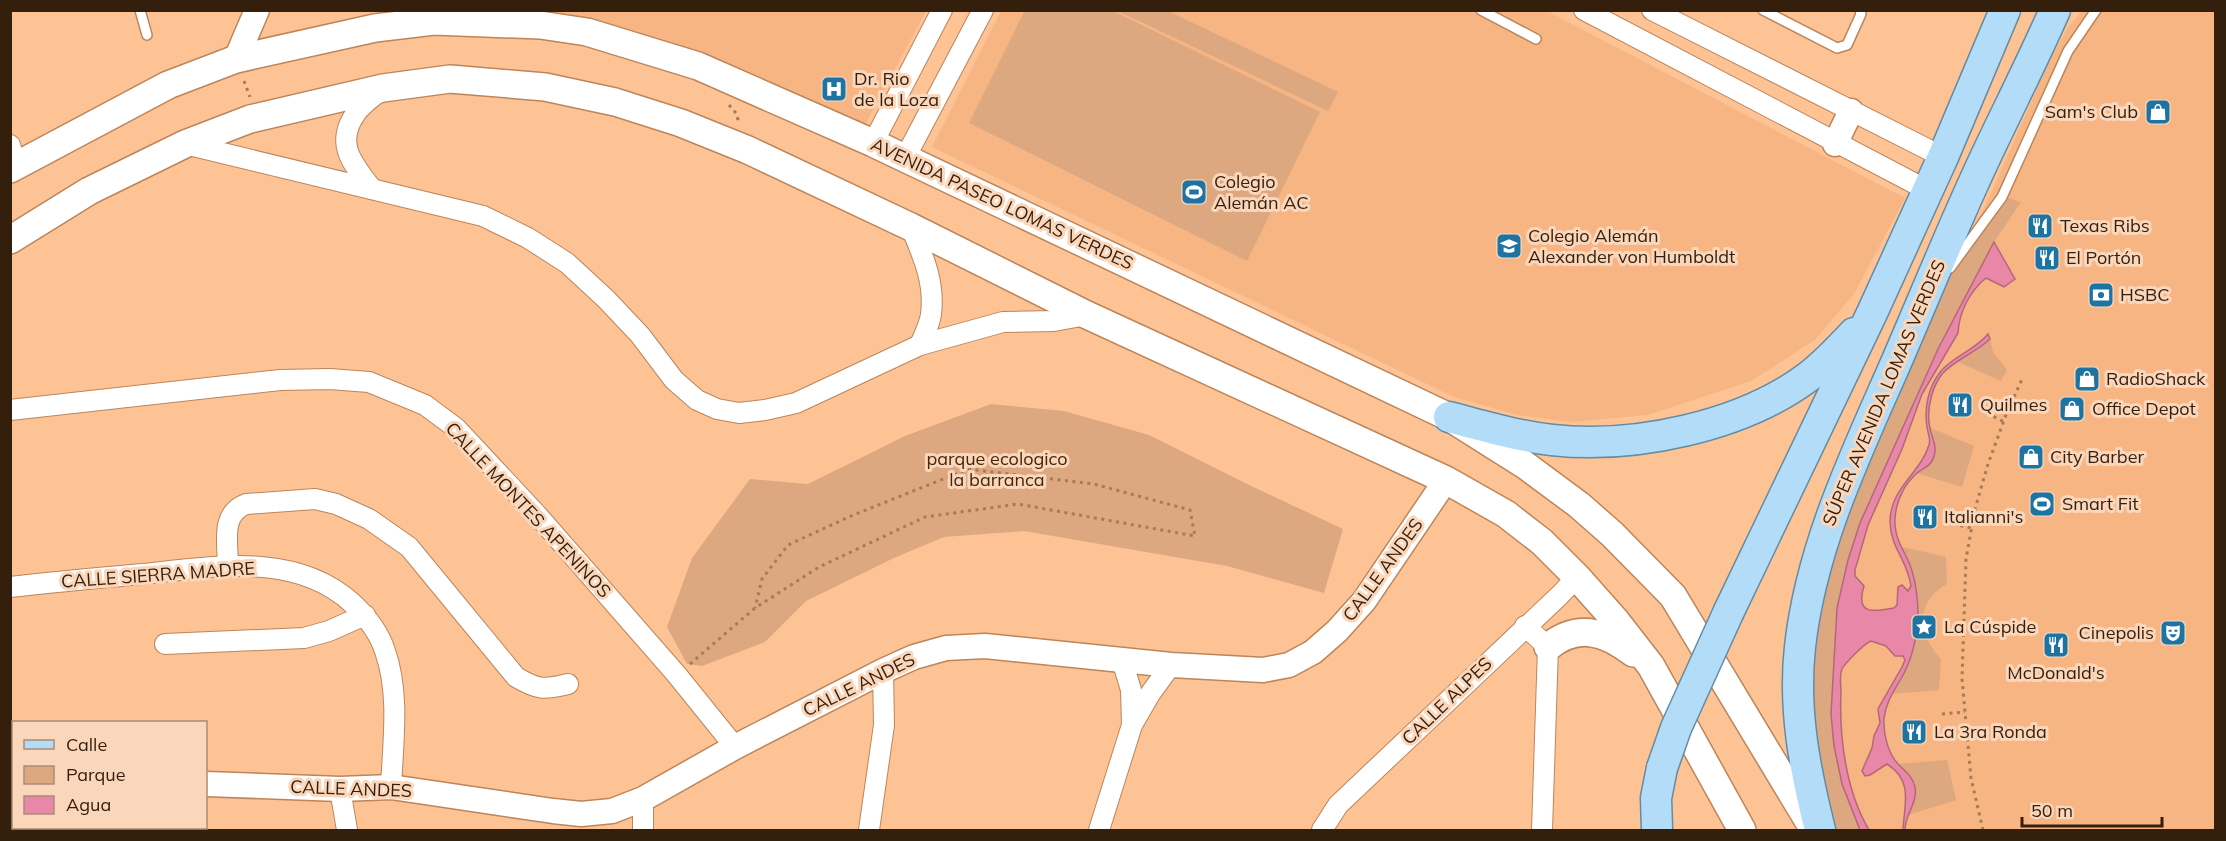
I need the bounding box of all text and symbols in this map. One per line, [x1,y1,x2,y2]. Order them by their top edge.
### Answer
place label: Dr. Rio de la Loza [854,67,939,111]
hospital icon: Dr. Rio de la Loza [819,74,849,104]
shop icon: Sam's Club [2143,97,2173,127]
place label: Sam's Club [2045,100,2138,123]
street label: AVENIDA PASEO LOMAS VERDES [867,133,1137,275]
place label: Colegio Alemán AC [1214,170,1308,214]
sports icon: Colegio Alemán AC [1179,177,1209,207]
restaurant icon: Texas Ribs [2025,211,2055,241]
place label: Texas Ribs [2060,214,2150,237]
place label: Colegio Alemán Alexander von Humboldt [1528,224,1735,268]
school or university icon: Colegio Alemán Alexander von Humboldt [1494,231,1524,261]
restaurant icon: El Portón [2032,243,2062,273]
place label: El Portón [2066,246,2141,269]
street label: SÚPER AVENIDA LOMAS VERDES [1817,256,1950,529]
bank icon: HSBC [2086,280,2116,310]
place label: HSBC [2120,283,2170,306]
shop icon: RadioShack [2072,364,2102,394]
place label: RadioShack [2106,367,2206,390]
restaurant icon: Quilmes [1945,390,1975,420]
place label: Quilmes [1980,393,2047,416]
shop icon: Office Depot [2057,394,2087,424]
place label: Office Depot [2092,397,2196,420]
street label: CALLE MONTES APENINOS [441,417,616,602]
shop icon: City Barber [2016,442,2046,472]
place label: City Barber [2050,445,2144,468]
park label: parque ecologico la barranca [926,447,1068,491]
sports icon: Smart Fit [2027,489,2057,519]
place label: Smart Fit [2062,492,2139,515]
restaurant icon: Italianni's [1910,502,1940,532]
place label: Italianni's [1944,505,2023,528]
street label: CALLE ANDES [1337,514,1428,626]
street label: CALLE SIERRA MADRE [60,556,256,593]
place icon: La Cúspide [1909,612,1939,642]
place label: La Cúspide [1944,615,2036,638]
theatre icon: Cinepolis [2158,618,2188,648]
place label: Cinepolis [2078,621,2154,644]
restaurant icon: McDonald's [2041,630,2071,660]
street label: CALLE ANDES [799,648,919,722]
street label: CALLE ALPES [1397,652,1497,749]
place label: McDonald's [2007,661,2105,684]
restaurant icon: La 3ra Ronda [1899,717,1929,747]
place label: La 3ra Ronda [1934,720,2047,743]
legend [12,721,207,829]
text: Calle [66,733,107,756]
text: Parque [66,763,125,786]
street label: CALLE ANDES [290,775,412,802]
scale bar [2022,790,2162,828]
text: Agua [66,793,111,816]
text: 50 m [2031,799,2073,822]

